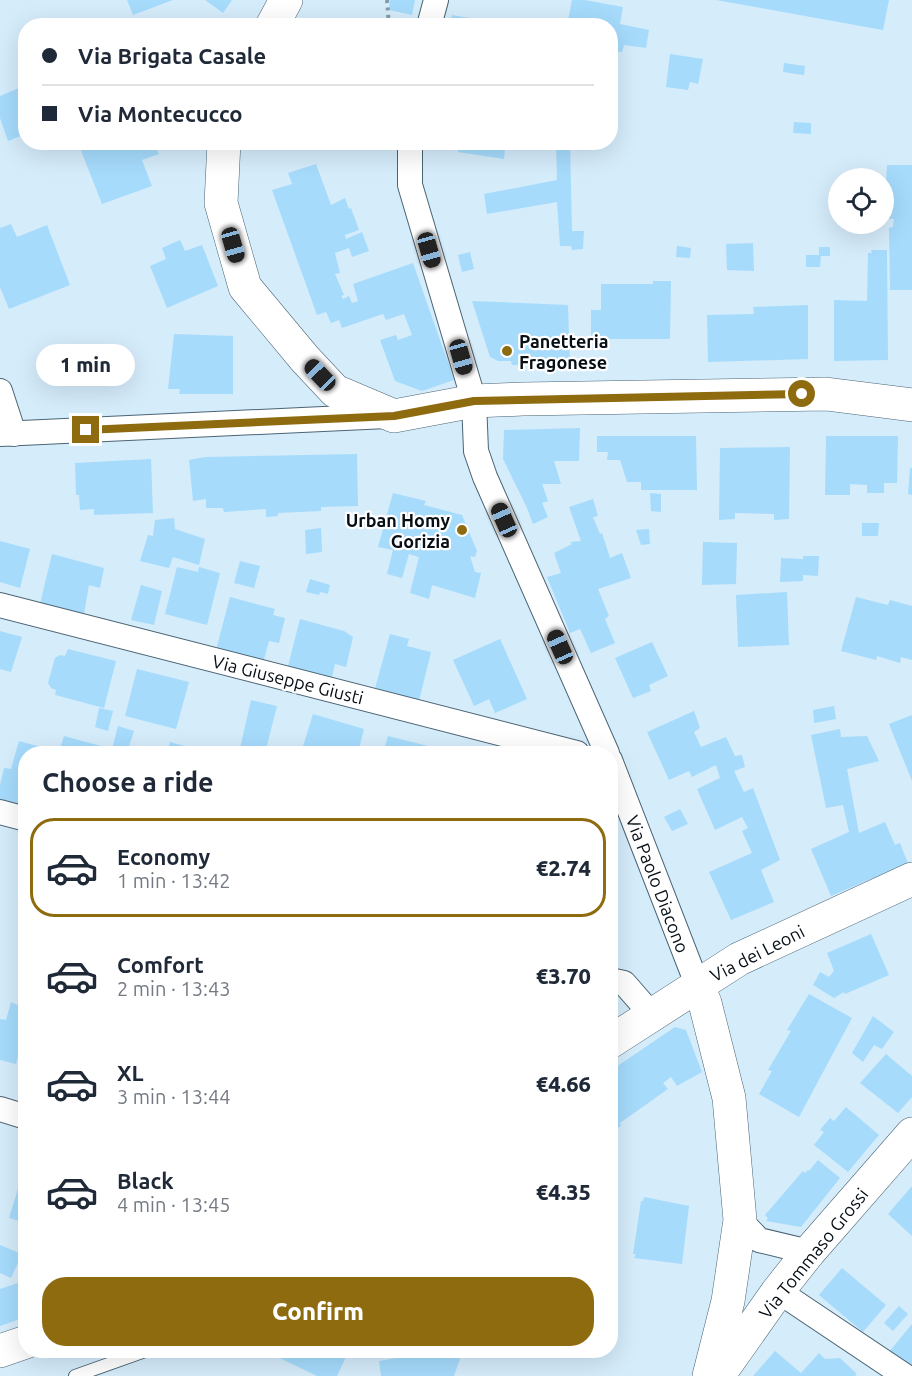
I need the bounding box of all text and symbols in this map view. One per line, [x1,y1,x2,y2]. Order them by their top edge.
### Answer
text: Via Brigata Casale [78,43,266,68]
text: Via Montecucco [78,101,243,126]
map controls [828,168,894,234]
button: locate [828,168,894,234]
car [219,225,247,265]
car [415,230,443,270]
place label: Panetteria Fragonese [519,331,609,372]
car [447,337,475,377]
callout: 1 min [36,343,136,385]
marker: Panetteria Fragonese [500,344,514,358]
text: 1 min [60,353,111,376]
car [301,356,339,394]
route start [788,380,815,407]
route end [72,416,99,443]
car [488,500,520,540]
place label: Urban Homy Gorizia [346,510,450,551]
marker: Urban Homy Gorizia [455,523,469,537]
car [544,627,576,667]
street label: Via Giuseppe Giusti [210,651,366,707]
text: Choose a ride [42,767,214,797]
street label: Via Paolo Diacono [623,812,693,956]
icon: car [45,841,99,895]
text: Economy [117,844,210,869]
text: €2.74 [536,855,591,880]
text: 1 min · 13:42 [117,869,231,892]
street label: Via dei Leoni [707,921,807,985]
icon: car [45,949,99,1003]
text: Comfort [117,952,204,977]
text: €3.70 [536,963,591,988]
text: 2 min · 13:43 [117,977,231,1000]
icon: car [45,1057,99,1111]
text: XL [117,1060,144,1085]
text: €4.66 [536,1071,591,1096]
text: 3 min · 13:44 [117,1085,231,1108]
icon: car [45,1165,99,1219]
text: Black [117,1168,174,1193]
text: €4.35 [536,1179,591,1204]
street label: Via Tommaso Grossi [754,1184,872,1322]
text: 4 min · 13:45 [117,1193,231,1216]
button: Confirm [42,1277,594,1346]

